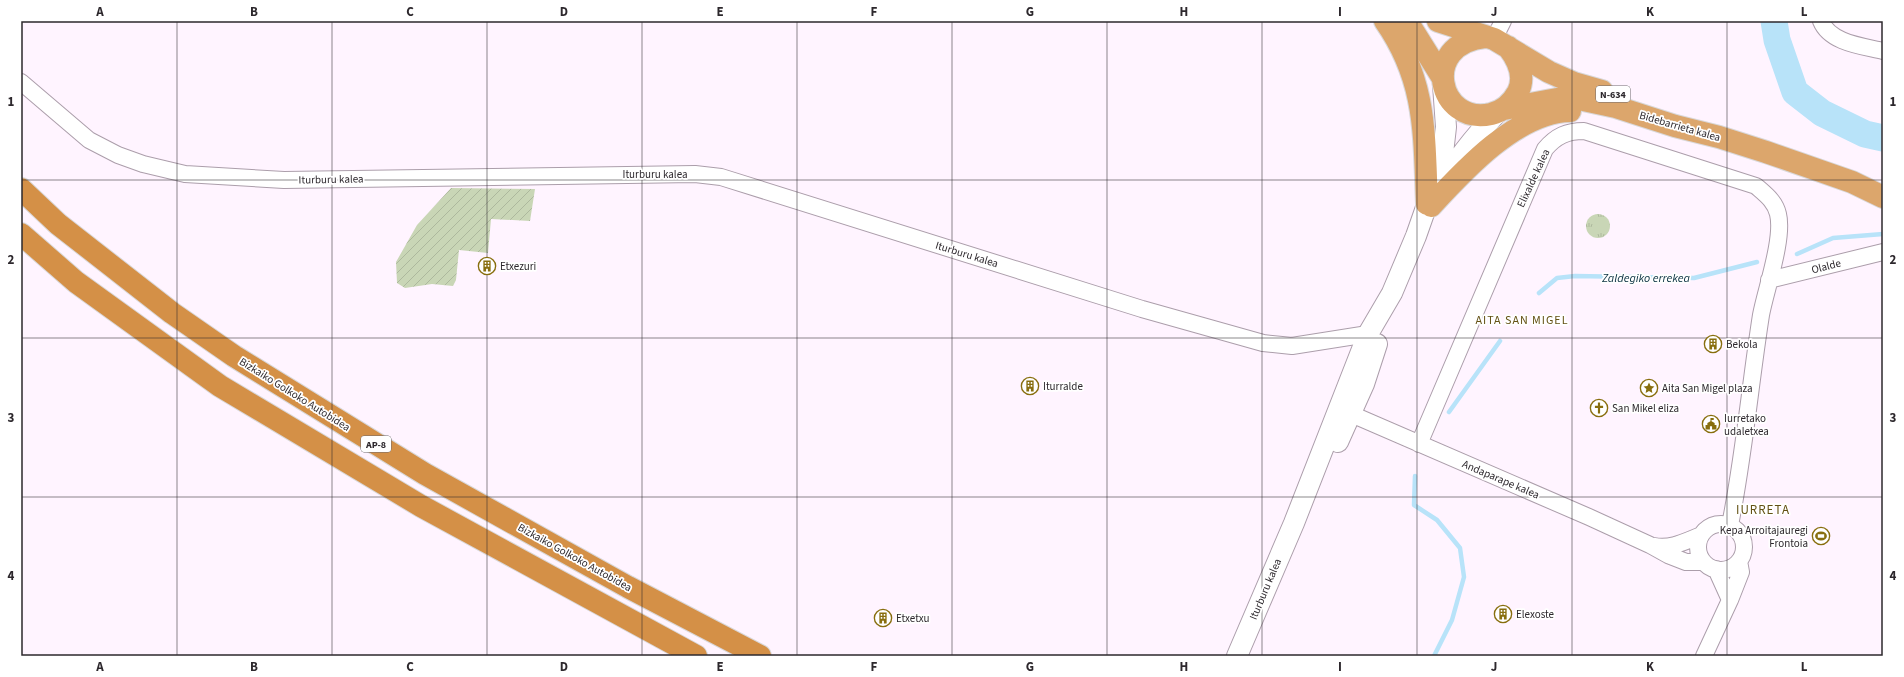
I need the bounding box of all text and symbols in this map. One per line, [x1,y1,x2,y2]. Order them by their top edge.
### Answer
text: A [95,3,104,21]
text: B [250,3,258,21]
text: C [406,3,414,21]
text: D [560,3,568,21]
text: E [716,3,724,21]
text: F [871,3,878,21]
text: G [1026,3,1034,21]
text: H [1180,3,1188,21]
text: I [1338,3,1342,21]
text: J [1491,3,1497,21]
text: K [1646,3,1655,21]
text: L [1801,3,1808,21]
road number: N-634 [1596,86,1630,102]
text: 1 [8,93,15,111]
text: 1 [1890,93,1897,111]
street label: Bidebarrieta kalea [1638,108,1722,145]
street label: Elixalde kalea [1513,147,1554,210]
street label: Iturburu kalea [622,167,688,182]
street label: Iturburu kalea [298,171,364,188]
street label: Iturburu kalea [934,238,1000,271]
text: 2 [8,251,15,269]
text: 2 [1890,251,1897,269]
street label: Olalde [1810,255,1843,277]
building icon: Etxezuri [477,256,497,276]
place label: Etxezuri [500,259,536,274]
water label: Zaldegiko errekea [1601,270,1691,287]
district label: AITA SAN MIGEL [1475,312,1569,329]
building icon: Bekola [1703,334,1723,354]
place label: Bekola [1726,337,1757,352]
street label: Bizkaiko Golkoko Autobidea [236,354,353,435]
building icon: Iturralde [1020,376,1040,396]
place icon: Aita San Migel plaza [1639,378,1659,398]
place label: Iturralde [1043,379,1083,394]
place label: Aita San Migel plaza [1662,381,1753,396]
church icon: San Mikel eliza [1589,398,1609,418]
place label: San Mikel eliza [1612,401,1679,416]
text: 3 [8,409,15,427]
text: 3 [1890,409,1897,427]
place label: Iurretako udaletxea [1724,411,1769,439]
public building icon: Iurretako udaletxea [1701,414,1721,434]
road number: AP-8 [361,436,391,452]
street label: Andaparape kalea [1460,456,1542,502]
district label: IURRETA [1736,501,1790,519]
street label: Bizkaiko Golkoko Autobidea [515,520,634,595]
place label: Kepa Arroitajauregi Frontoia [1720,523,1808,551]
sports icon: Kepa Arroitajauregi Frontoia [1811,526,1831,546]
street label: Iturburu kalea [1246,556,1285,622]
text: 4 [8,567,15,585]
text: 4 [1890,567,1897,585]
building icon: Elexoste [1493,604,1513,624]
place label: Elexoste [1516,607,1555,622]
building icon: Etxetxu [873,608,893,628]
place label: Etxetxu [896,611,930,626]
text: A [95,658,104,676]
text: B [250,658,258,676]
text: C [406,658,414,676]
text: D [560,658,568,676]
text: E [716,658,724,676]
text: F [871,658,878,676]
text: G [1026,658,1034,676]
text: H [1180,658,1188,676]
text: I [1338,658,1342,676]
text: J [1491,658,1497,676]
text: K [1646,658,1655,676]
text: L [1801,658,1808,676]

